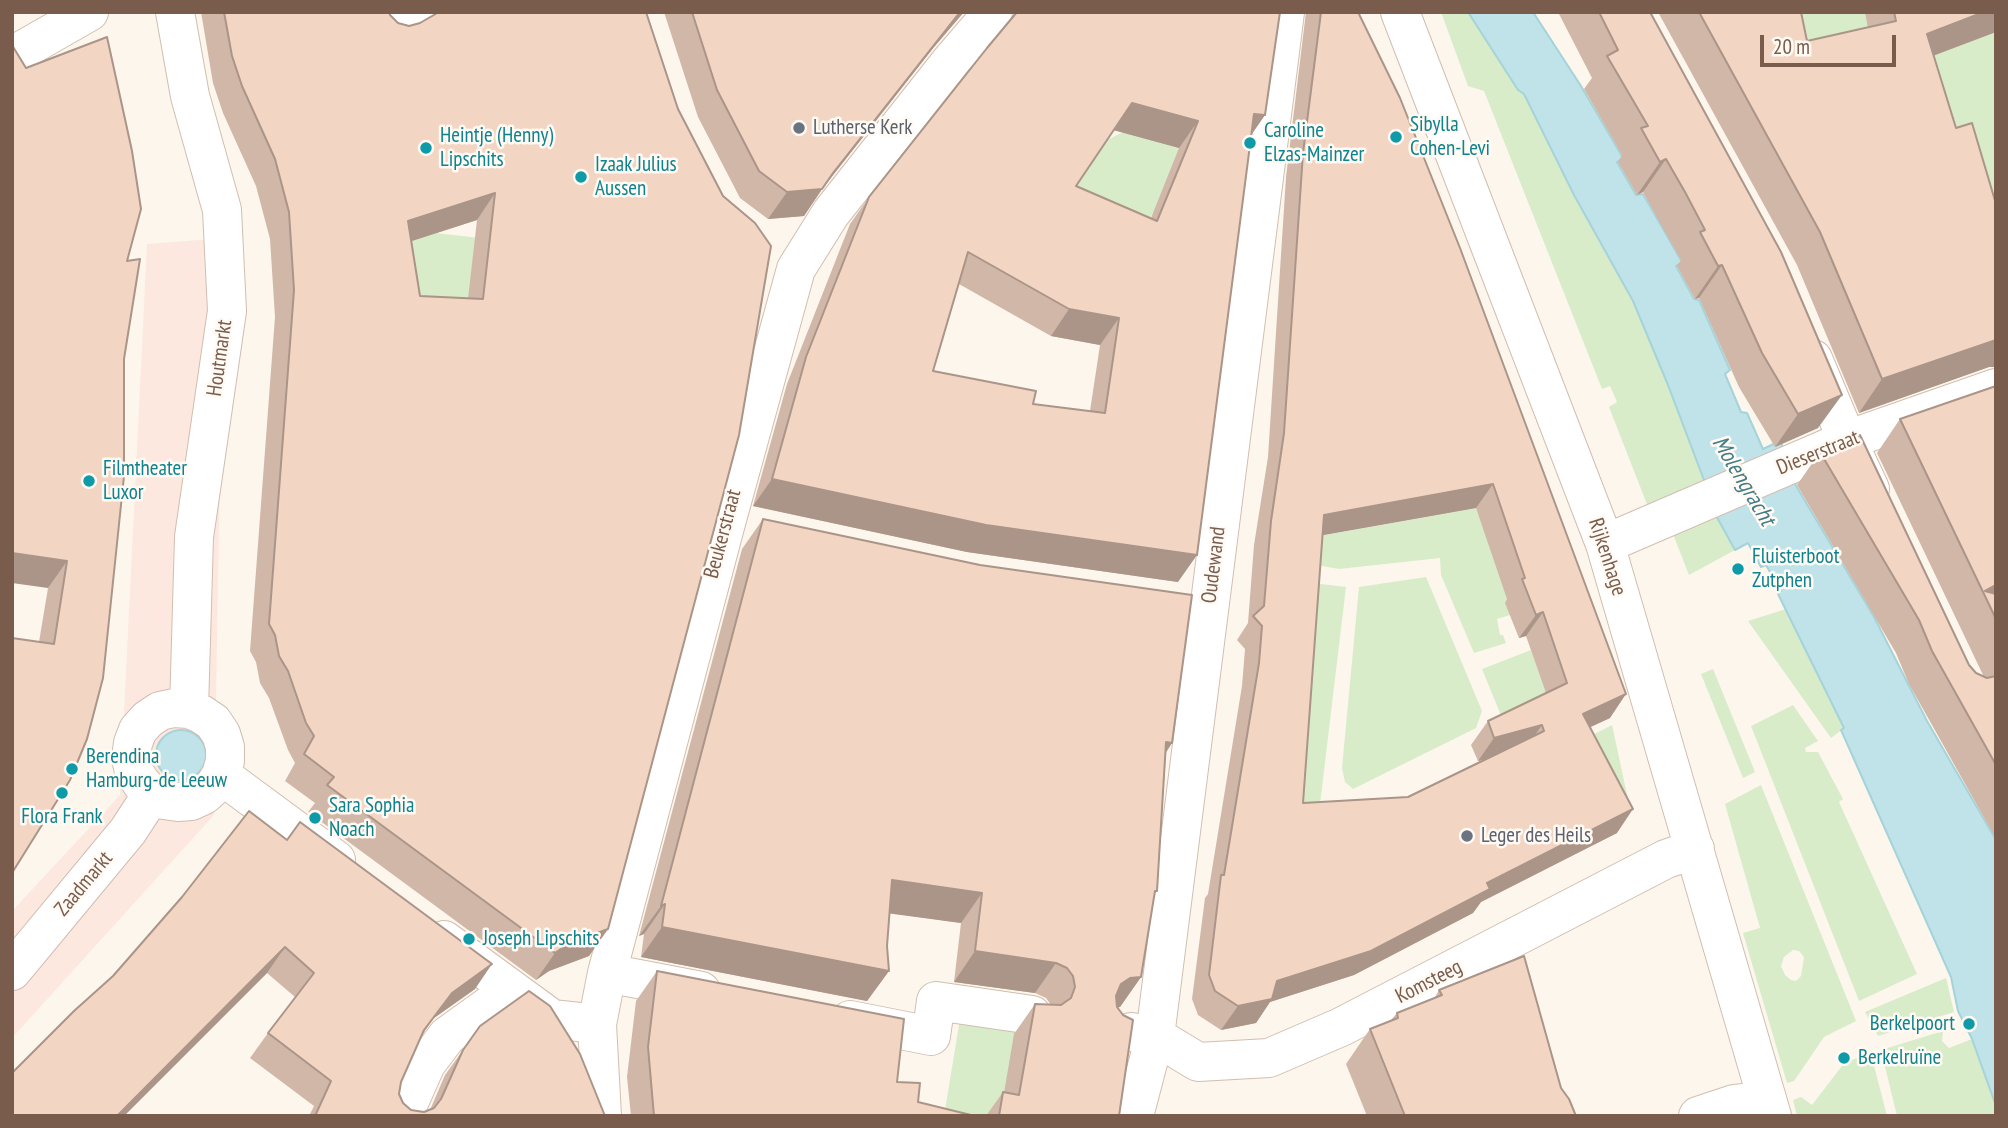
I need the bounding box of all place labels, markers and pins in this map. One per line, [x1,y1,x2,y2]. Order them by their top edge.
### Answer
place label: Sibylla Cohen-Levi [1410,112,1490,162]
place label: Lutherse Kerk [813,115,912,141]
place label: Caroline Elzas-Mainzer [1264,118,1364,168]
marker: Lutherse Kerk [791,120,807,136]
place label: Heintje (Henny) Lipschits [440,123,553,173]
marker: Sibylla Cohen-Levi [1388,129,1404,145]
marker: Caroline Elzas-Mainzer [1242,135,1258,151]
marker: Heintje (Henny) Lipschits [418,140,434,156]
place label: Izaak Julius Aussen [595,152,677,202]
marker: Izaak Julius Aussen [573,169,589,185]
place label: Filmtheater Luxor [103,456,187,506]
marker: Filmtheater Luxor [81,473,97,489]
place label: Fluisterboot Zutphen [1752,544,1839,594]
marker: Fluisterboot Zutphen [1730,561,1746,577]
place label: Berendina Hamburg-de Leeuw [86,744,227,794]
marker: Berendina Hamburg-de Leeuw [64,761,80,777]
marker: Flora Frank [54,785,70,801]
place label: Sara Sophia Noach [329,793,414,843]
place label: Flora Frank [21,804,103,830]
marker: Sara Sophia Noach [307,810,323,826]
place label: Leger des Heils [1481,823,1591,849]
marker: Leger des Heils [1459,828,1475,844]
place label: Joseph Lipschits [483,926,599,952]
marker: Joseph Lipschits [461,931,477,947]
place label: Berkelpoort [1870,1011,1955,1037]
marker: Berkelpoort [1961,1016,1977,1032]
place label: Berkelruïne [1858,1045,1941,1071]
marker: Berkelruïne [1836,1050,1852,1066]

